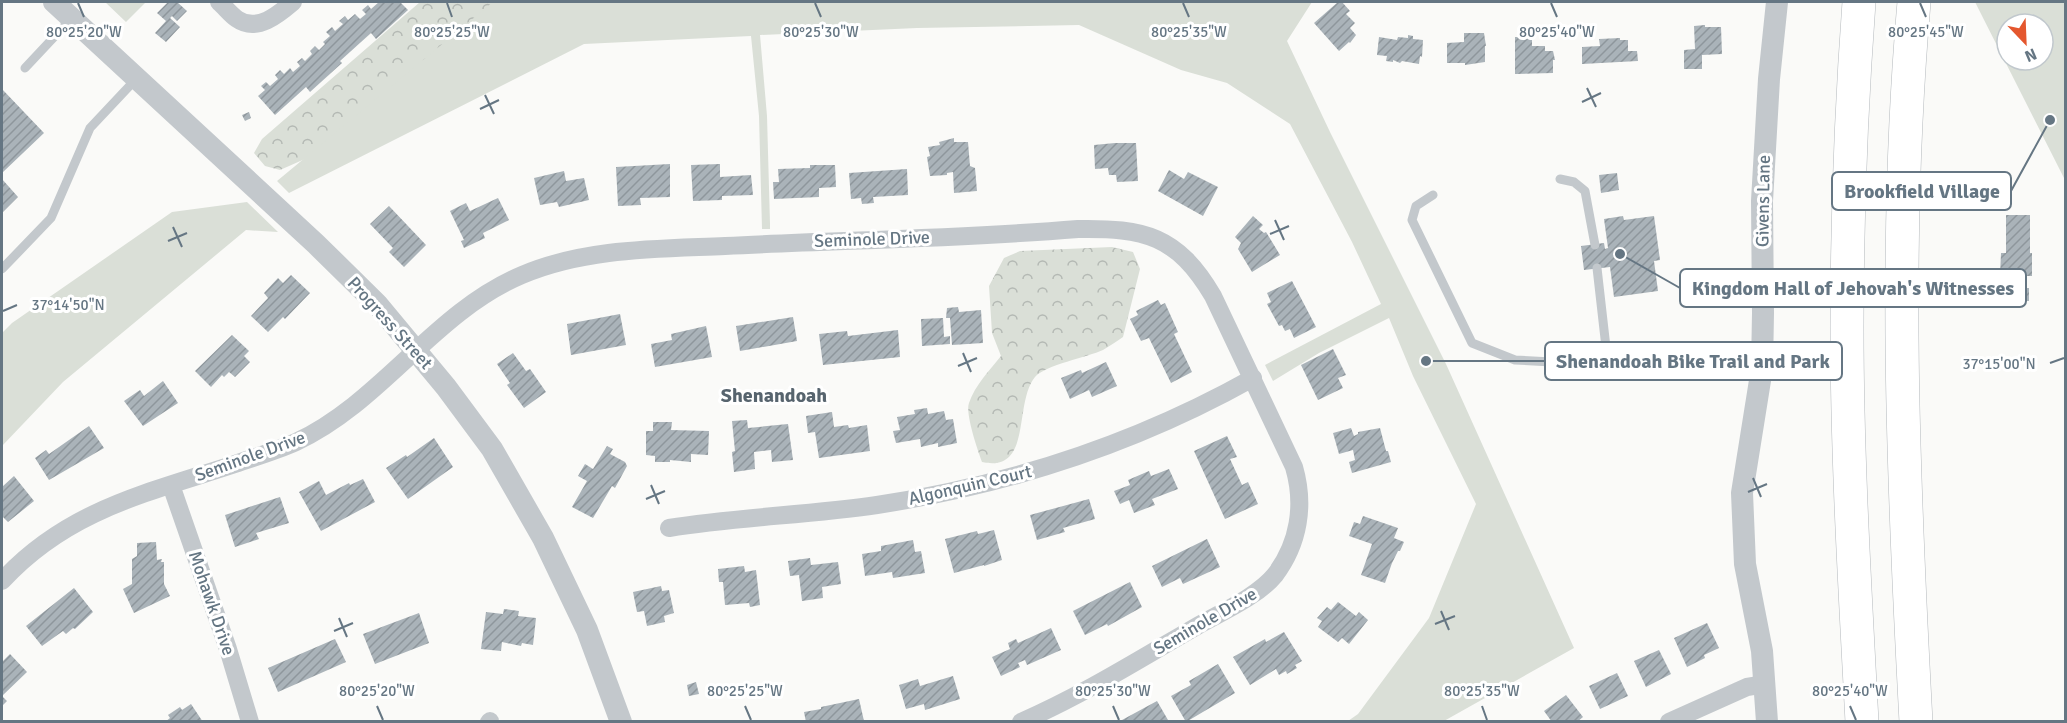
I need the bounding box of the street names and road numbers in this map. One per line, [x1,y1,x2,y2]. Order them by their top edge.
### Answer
street label: Givens Lane [1751,155,1775,247]
street label: Seminole Drive [814,226,930,252]
street label: Progress Street [343,272,437,374]
street label: Seminole Drive [192,426,308,486]
street label: Algonquin Court [906,460,1034,510]
street label: Mohawk Drive [184,548,240,658]
street label: Seminole Drive [1149,583,1261,659]

